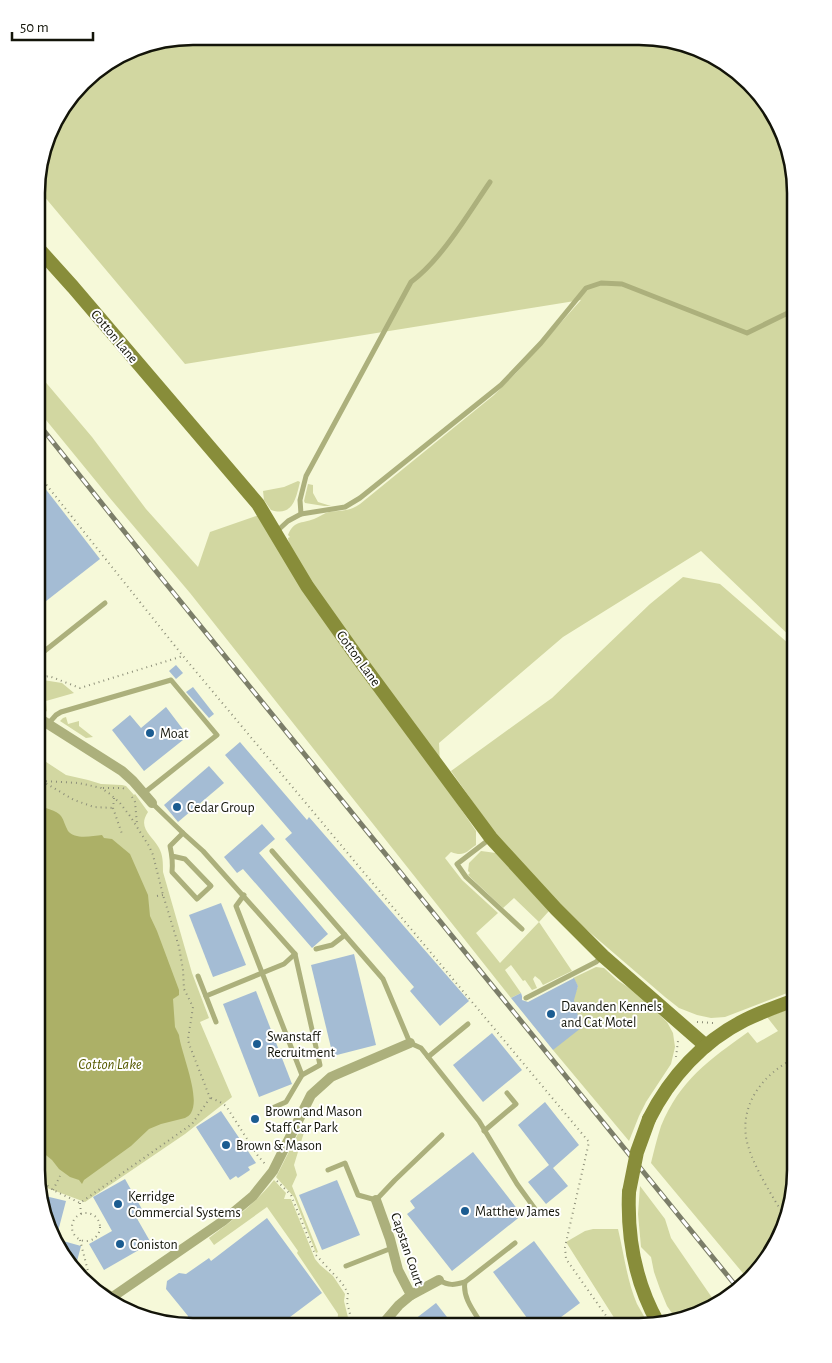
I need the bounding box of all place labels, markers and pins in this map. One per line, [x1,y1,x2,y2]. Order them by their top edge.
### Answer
marker: Moat [144,727,156,739]
place label: Moat [160,727,189,741]
marker: Cedar Group [171,801,183,813]
place label: Cedar Group [187,801,255,815]
place label: Davanden Kennels and Cat Motel [561,1000,662,1030]
marker: Davanden Kennels and Cat Motel [545,1008,557,1020]
place label: Swanstaff Recruitment [267,1030,335,1060]
marker: Swanstaff Recruitment [251,1038,263,1050]
place label: Brown and Mason Staff Car Park [265,1105,362,1135]
marker: Brown and Mason Staff Car Park [249,1113,261,1125]
marker: Brown & Mason [220,1139,232,1151]
place label: Brown & Mason [236,1139,322,1153]
place label: Kerridge Commercial Systems [128,1190,241,1220]
marker: Kerridge Commercial Systems [112,1198,124,1210]
marker: Matthew James [459,1205,471,1217]
place label: Matthew James [475,1205,560,1219]
marker: Coniston [114,1238,126,1250]
place label: Coniston [130,1238,178,1252]

